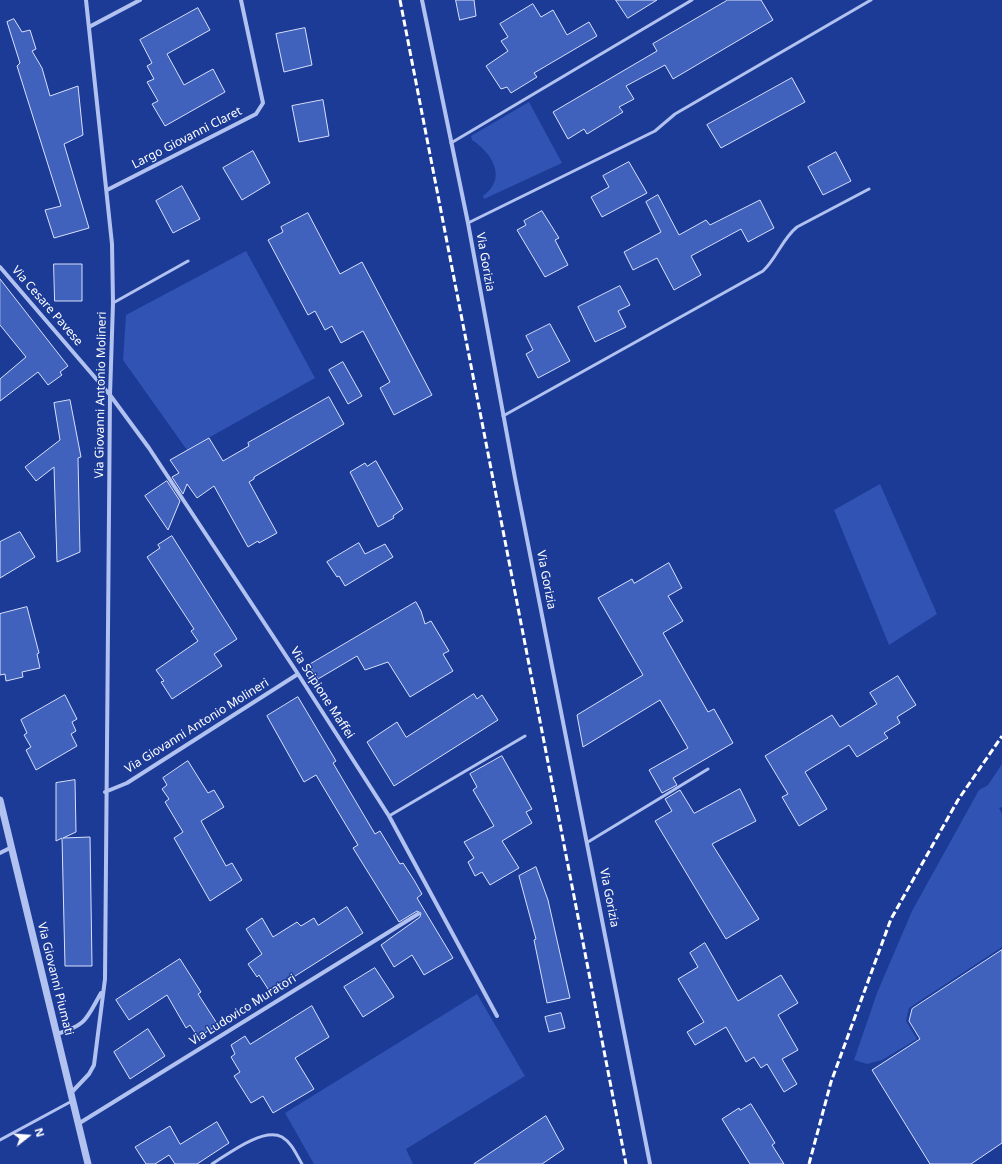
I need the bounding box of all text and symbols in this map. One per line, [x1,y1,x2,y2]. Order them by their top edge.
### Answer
street label: Largo Giovanni Claret [130,104,244,172]
street label: Via Gorizia [473,231,497,293]
street label: Via Cesare Pavese [8,263,86,349]
street label: Via Giovanni Antonio Molineri [92,311,110,479]
street label: Via Gorizia [533,549,559,611]
street label: Via Scipione Maffei [287,644,357,742]
street label: Via Giovanni Antonio Molineri [122,676,272,776]
street label: Via Gorizia [596,867,622,929]
street label: Via Giovanni Piumati [34,921,76,1037]
street label: Via Ludovico Muratori [187,971,299,1049]
north arrow [8,1116,48,1156]
text: N [31,1126,48,1139]

